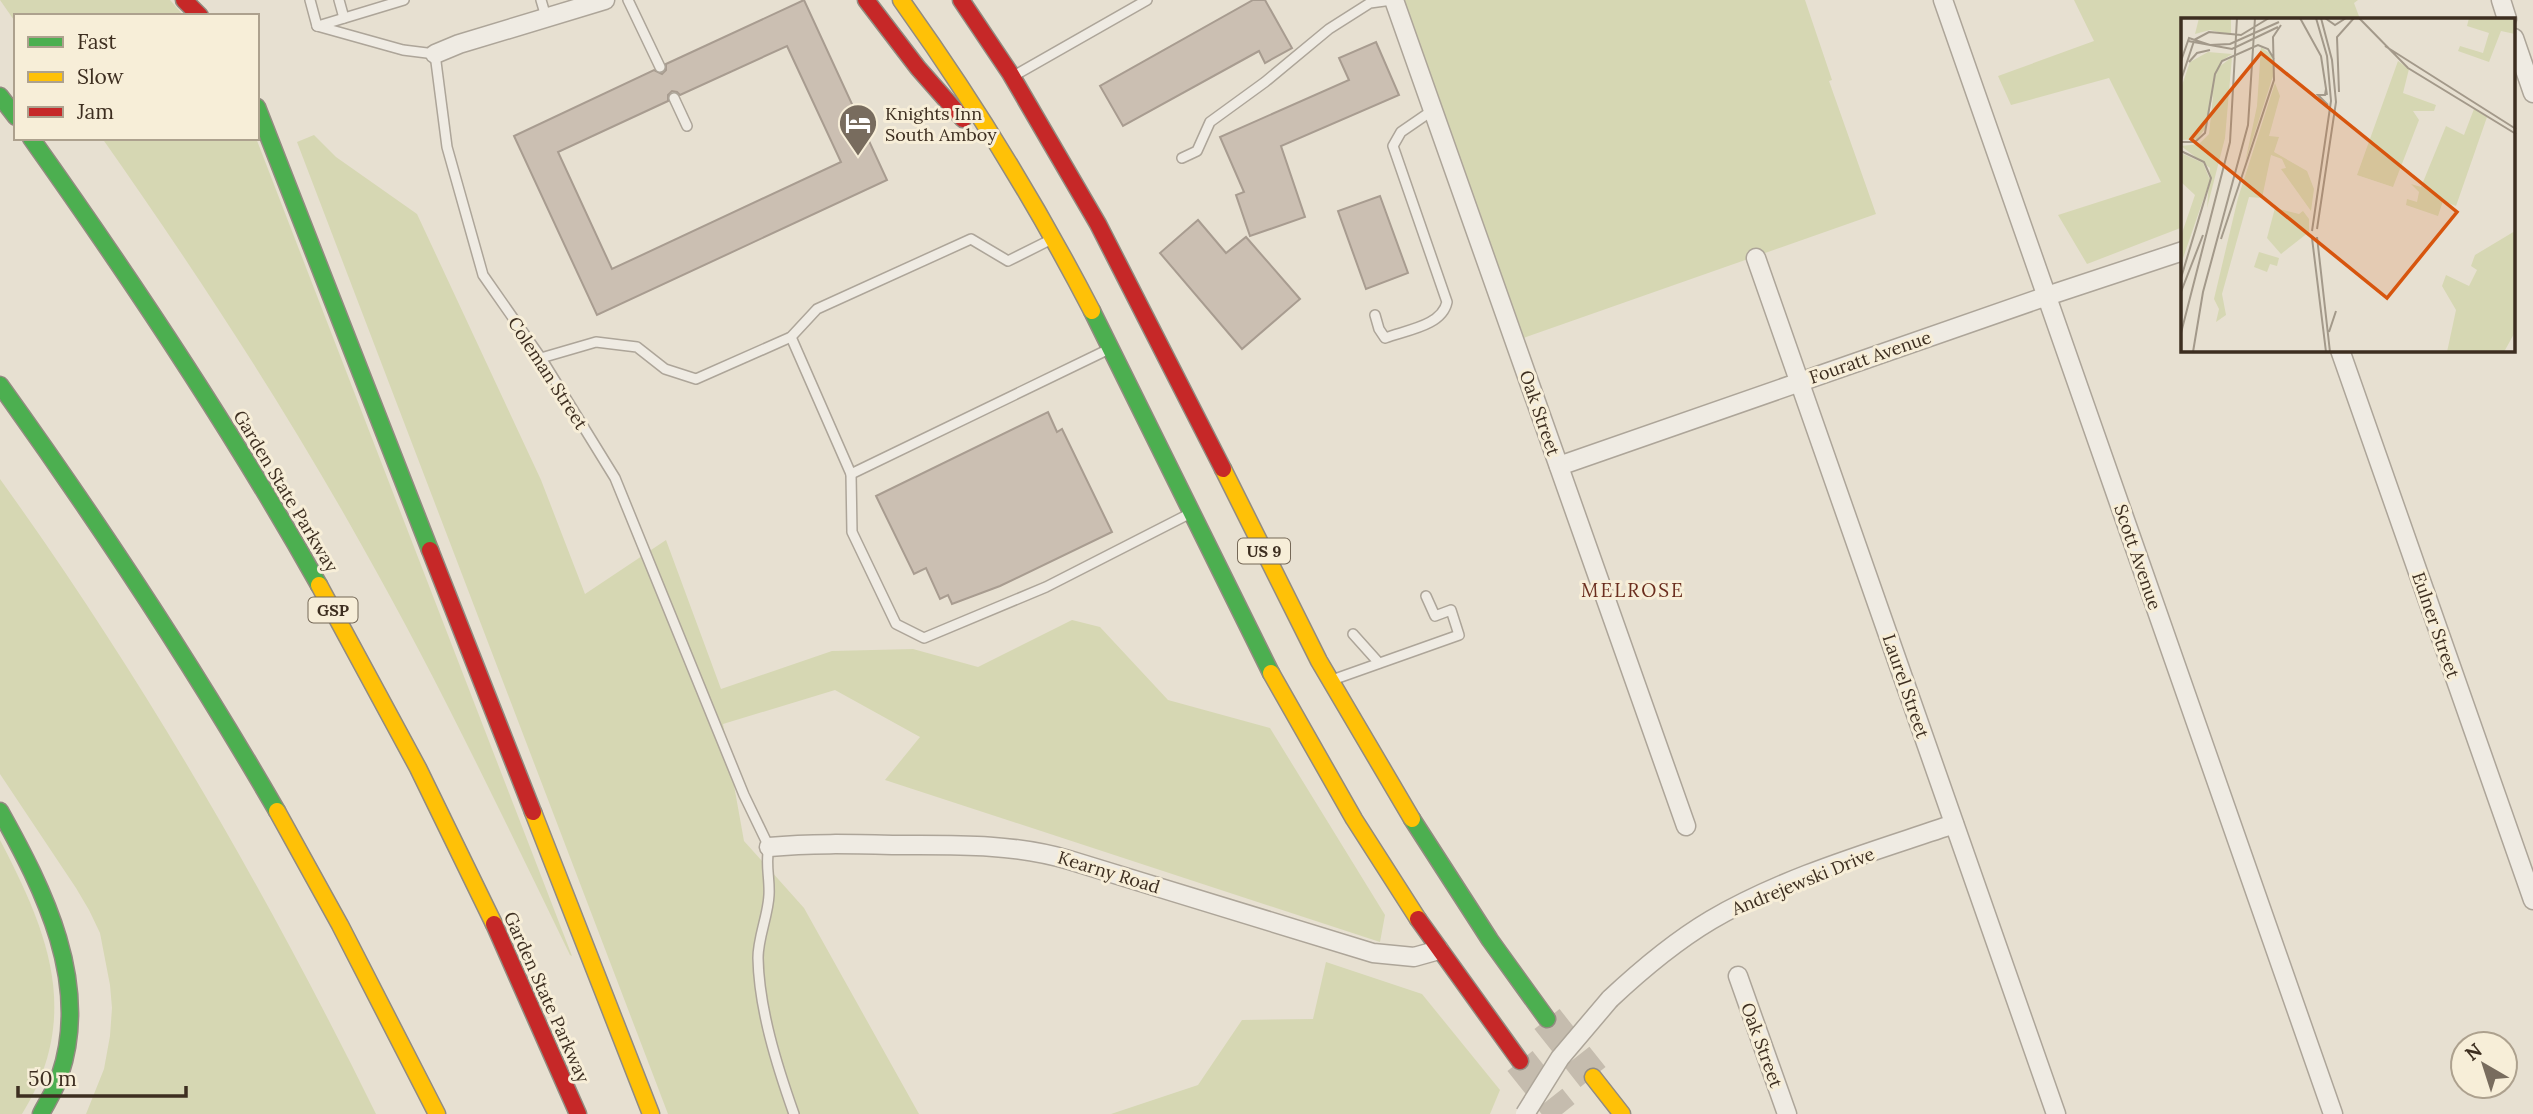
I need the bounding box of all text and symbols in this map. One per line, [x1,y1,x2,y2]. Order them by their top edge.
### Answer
legend [14,14,259,140]
inset map [2181,18,2516,352]
text: Fast [77,28,117,55]
text: Slow [77,63,124,90]
text: Jam [76,98,114,125]
hotel icon: Knights Inn South Amboy [837,102,879,157]
place label: Knights Inn South Amboy [885,102,997,146]
street label: Coleman Street [503,312,593,434]
street label: Fouratt Avenue [1806,325,1934,389]
street label: Oak Street [1515,367,1565,459]
street label: Garden State Parkway [229,406,344,577]
street label: Scott Avenue [2109,501,2167,613]
road number: US 9 [1238,538,1290,564]
street label: Eulner Street [2407,569,2465,681]
district label: MELROSE [1581,578,1685,602]
road number: GSP [308,597,358,622]
street label: Laurel Street [1877,631,1935,741]
street label: Andrejewski Drive [1727,842,1878,921]
street label: Kearny Road [1055,846,1163,899]
street label: Garden State Parkway [499,908,595,1087]
street label: Oak Street [1736,999,1788,1091]
north arrow [2449,1030,2519,1100]
text: N [2460,1038,2487,1066]
scale bar [18,1054,186,1098]
text: 50 m [28,1065,77,1092]

